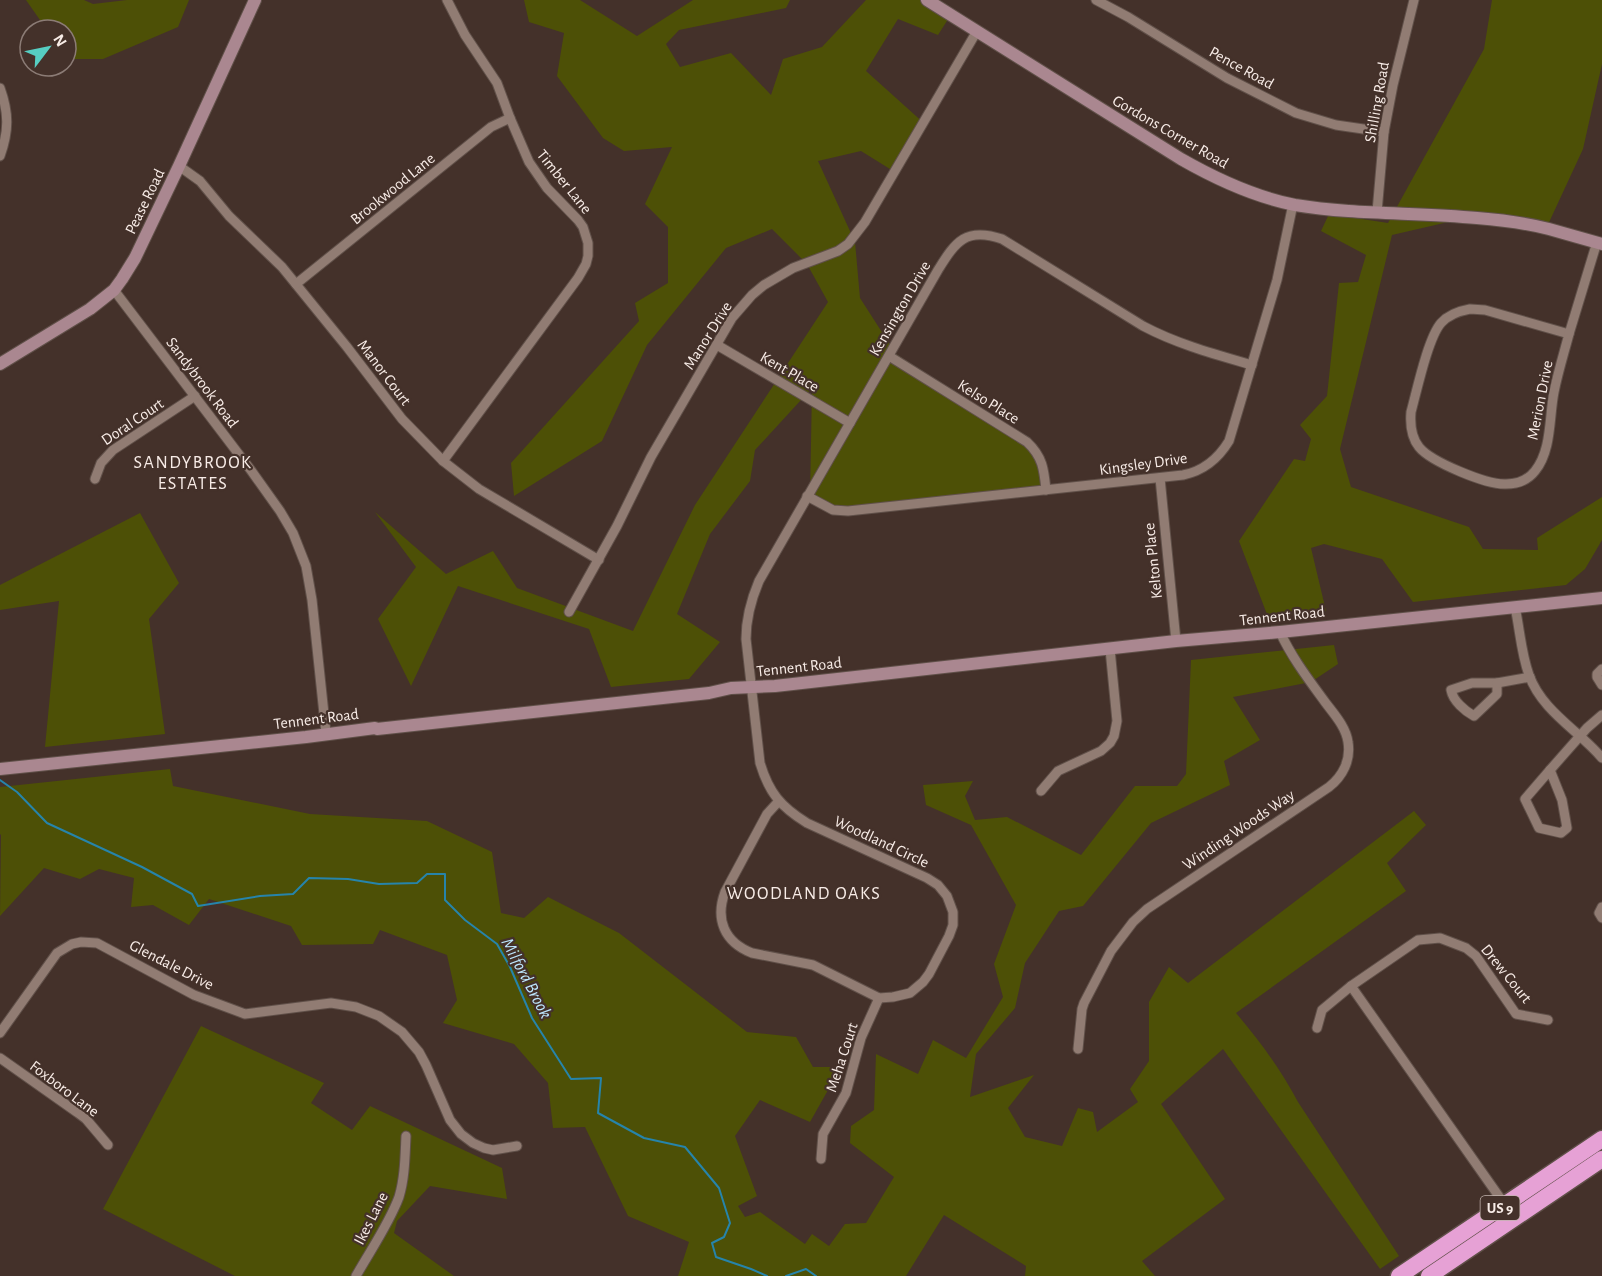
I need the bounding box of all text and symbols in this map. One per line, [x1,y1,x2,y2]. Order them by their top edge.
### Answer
north arrow [18,18,78,78]
text: N [50,32,70,50]
street label: Pence Road [1206,44,1277,92]
street label: Shilling Road [1362,60,1392,144]
street label: Gordons Corner Road [1110,92,1231,172]
street label: Timber Lane [534,146,595,217]
street label: Brookwood Lane [347,150,438,228]
street label: Pease Road [122,166,167,236]
street label: Kensington Drive [866,258,933,359]
street label: Manor Drive [681,299,735,372]
street label: Sandybrook Road [162,334,241,431]
street label: Manor Court [354,337,414,408]
street label: Kent Place [757,349,822,395]
street label: Merion Drive [1524,359,1556,441]
street label: Kelso Place [955,377,1022,427]
street label: Doral Court [99,395,167,448]
street label: Kingsley Drive [1098,450,1188,479]
district label: SANDYBROOK ESTATES [134,454,252,493]
street label: Kelton Place [1141,522,1165,600]
street label: Tennent Road [1239,604,1326,628]
street label: Tennent Road [756,655,843,679]
street label: Tennent Road [273,706,360,732]
street label: Winding Woods Way [1180,787,1298,874]
street label: Woodland Circle [832,813,932,871]
district label: WOODLAND OAKS [727,885,881,903]
water label: Milford Brook [497,935,555,1022]
street label: Glendale Drive [127,937,216,993]
street label: Drew Court [1478,941,1535,1006]
street label: Meha Court [823,1021,861,1094]
street label: Foxboro Lane [27,1058,102,1120]
street label: Ikes Lane [351,1190,391,1247]
road number: US 9 [1480,1196,1520,1220]

